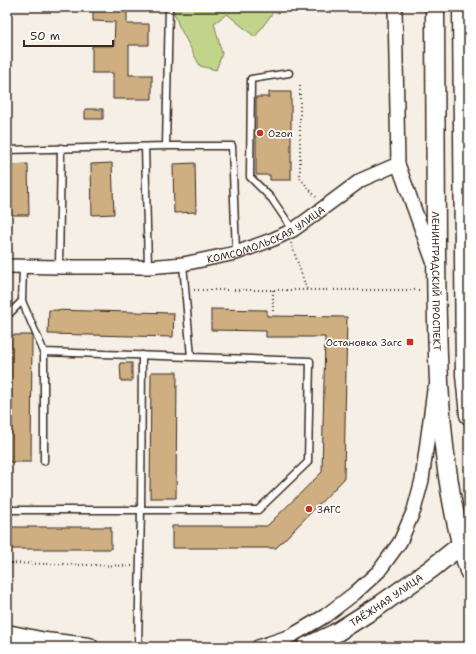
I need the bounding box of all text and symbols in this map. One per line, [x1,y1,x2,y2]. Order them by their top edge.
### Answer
scale bar [24,22,113,48]
text: 50 m [30,28,60,44]
place label: Ozon [268,127,293,140]
marker: Ozon [255,128,265,138]
street label: КОМСОМОЛЬСКАЯ УЛИЦА [206,203,327,265]
street label: ЛЕНИНГРАДСКИЙ ПРОСПЕКТ [429,211,444,351]
place label: Остановка Загс [326,336,402,349]
marker: Остановка Загс [405,337,415,347]
place label: ЗАГС [317,503,341,516]
marker: ЗАГС [304,504,314,514]
street label: ТАЁЖНАЯ УЛИЦА [347,571,425,629]

